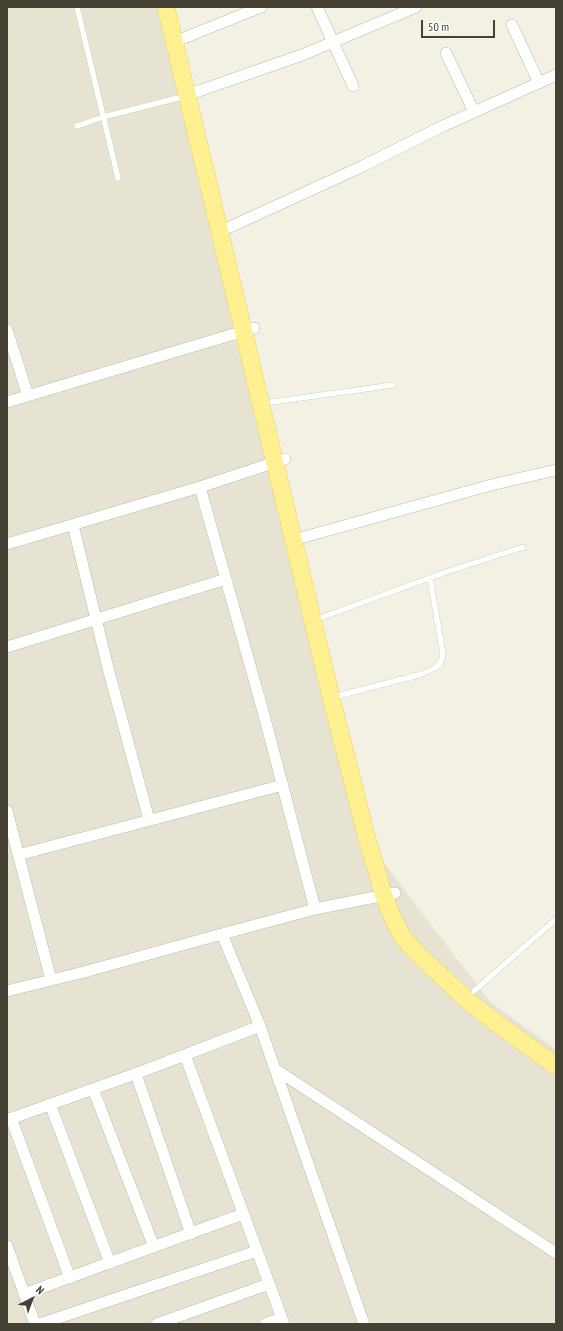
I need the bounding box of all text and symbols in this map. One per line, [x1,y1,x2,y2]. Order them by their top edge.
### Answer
scale bar [423,12,497,38]
text: 50 m [428,19,449,34]
north arrow [12,1279,52,1319]
text: N [33,1283,47,1297]

